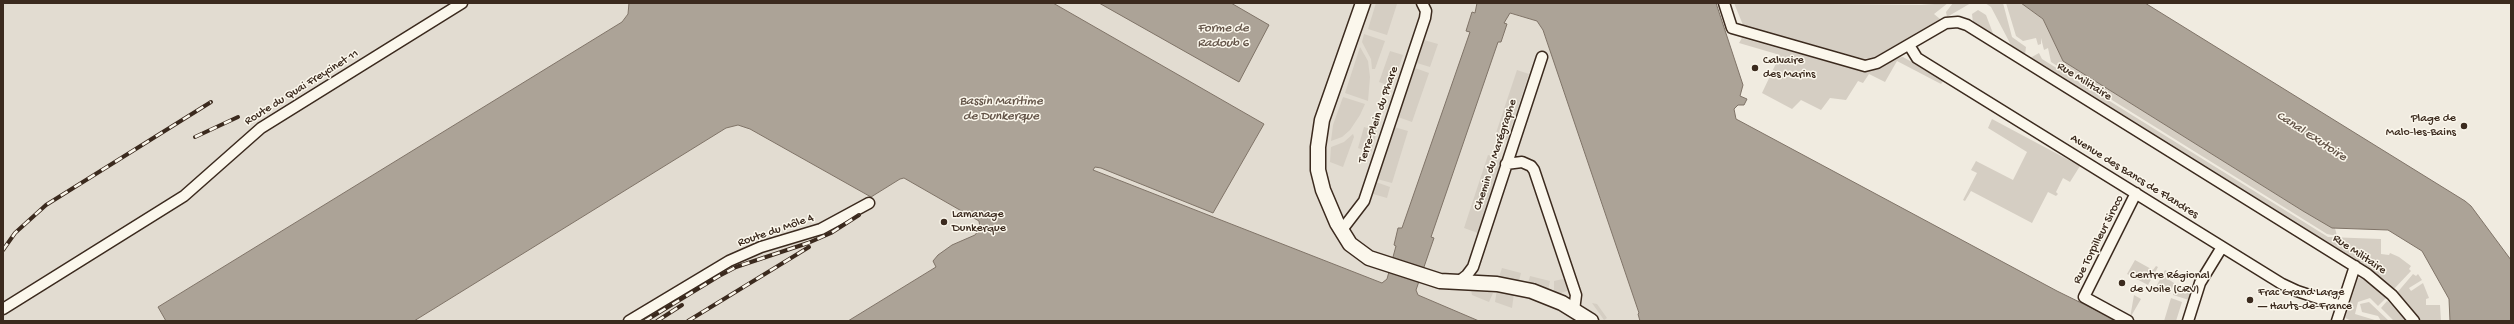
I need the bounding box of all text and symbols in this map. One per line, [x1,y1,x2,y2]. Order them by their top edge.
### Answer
water label: Forme de Radoub 6 [1197,21,1249,52]
street label: Route du Quai Freycinet 11 [242,47,362,129]
place label: Calvaire des Marins [1763,54,1815,82]
street label: Rue Militaire [2054,60,2114,104]
marker: Calvaire des Marins [1750,63,1760,73]
street label: Terre-Plein du Phare [1356,65,1402,165]
water label: Bassin Maritime de Dunkerque [959,94,1043,125]
street label: Chemin du Marégraphe [1471,98,1521,212]
water label: Canal Exutoire [2273,108,2349,166]
place label: Plage de Malo-les-Bains [2386,112,2456,140]
marker: Plage de Malo-les-Bains [2459,121,2469,131]
street label: Avenue des Bancs de Flandres [2067,132,2201,222]
street label: Rue Torpilleur Siroco [2070,193,2128,287]
place label: Lamanage Dunkerque [952,208,1006,236]
street label: Route du Môle 4 [736,211,816,251]
marker: Lamanage Dunkerque [939,217,949,227]
street label: Rue Militaire [2329,232,2389,278]
place label: Centre Régional de Voile (CRV) [2130,269,2210,297]
marker: Centre Régional de Voile (CRV) [2117,278,2127,288]
place label: Frac Grand Large — Hauts-de-France [2258,286,2352,314]
marker: Frac Grand Large — Hauts-de-France [2245,295,2255,305]

